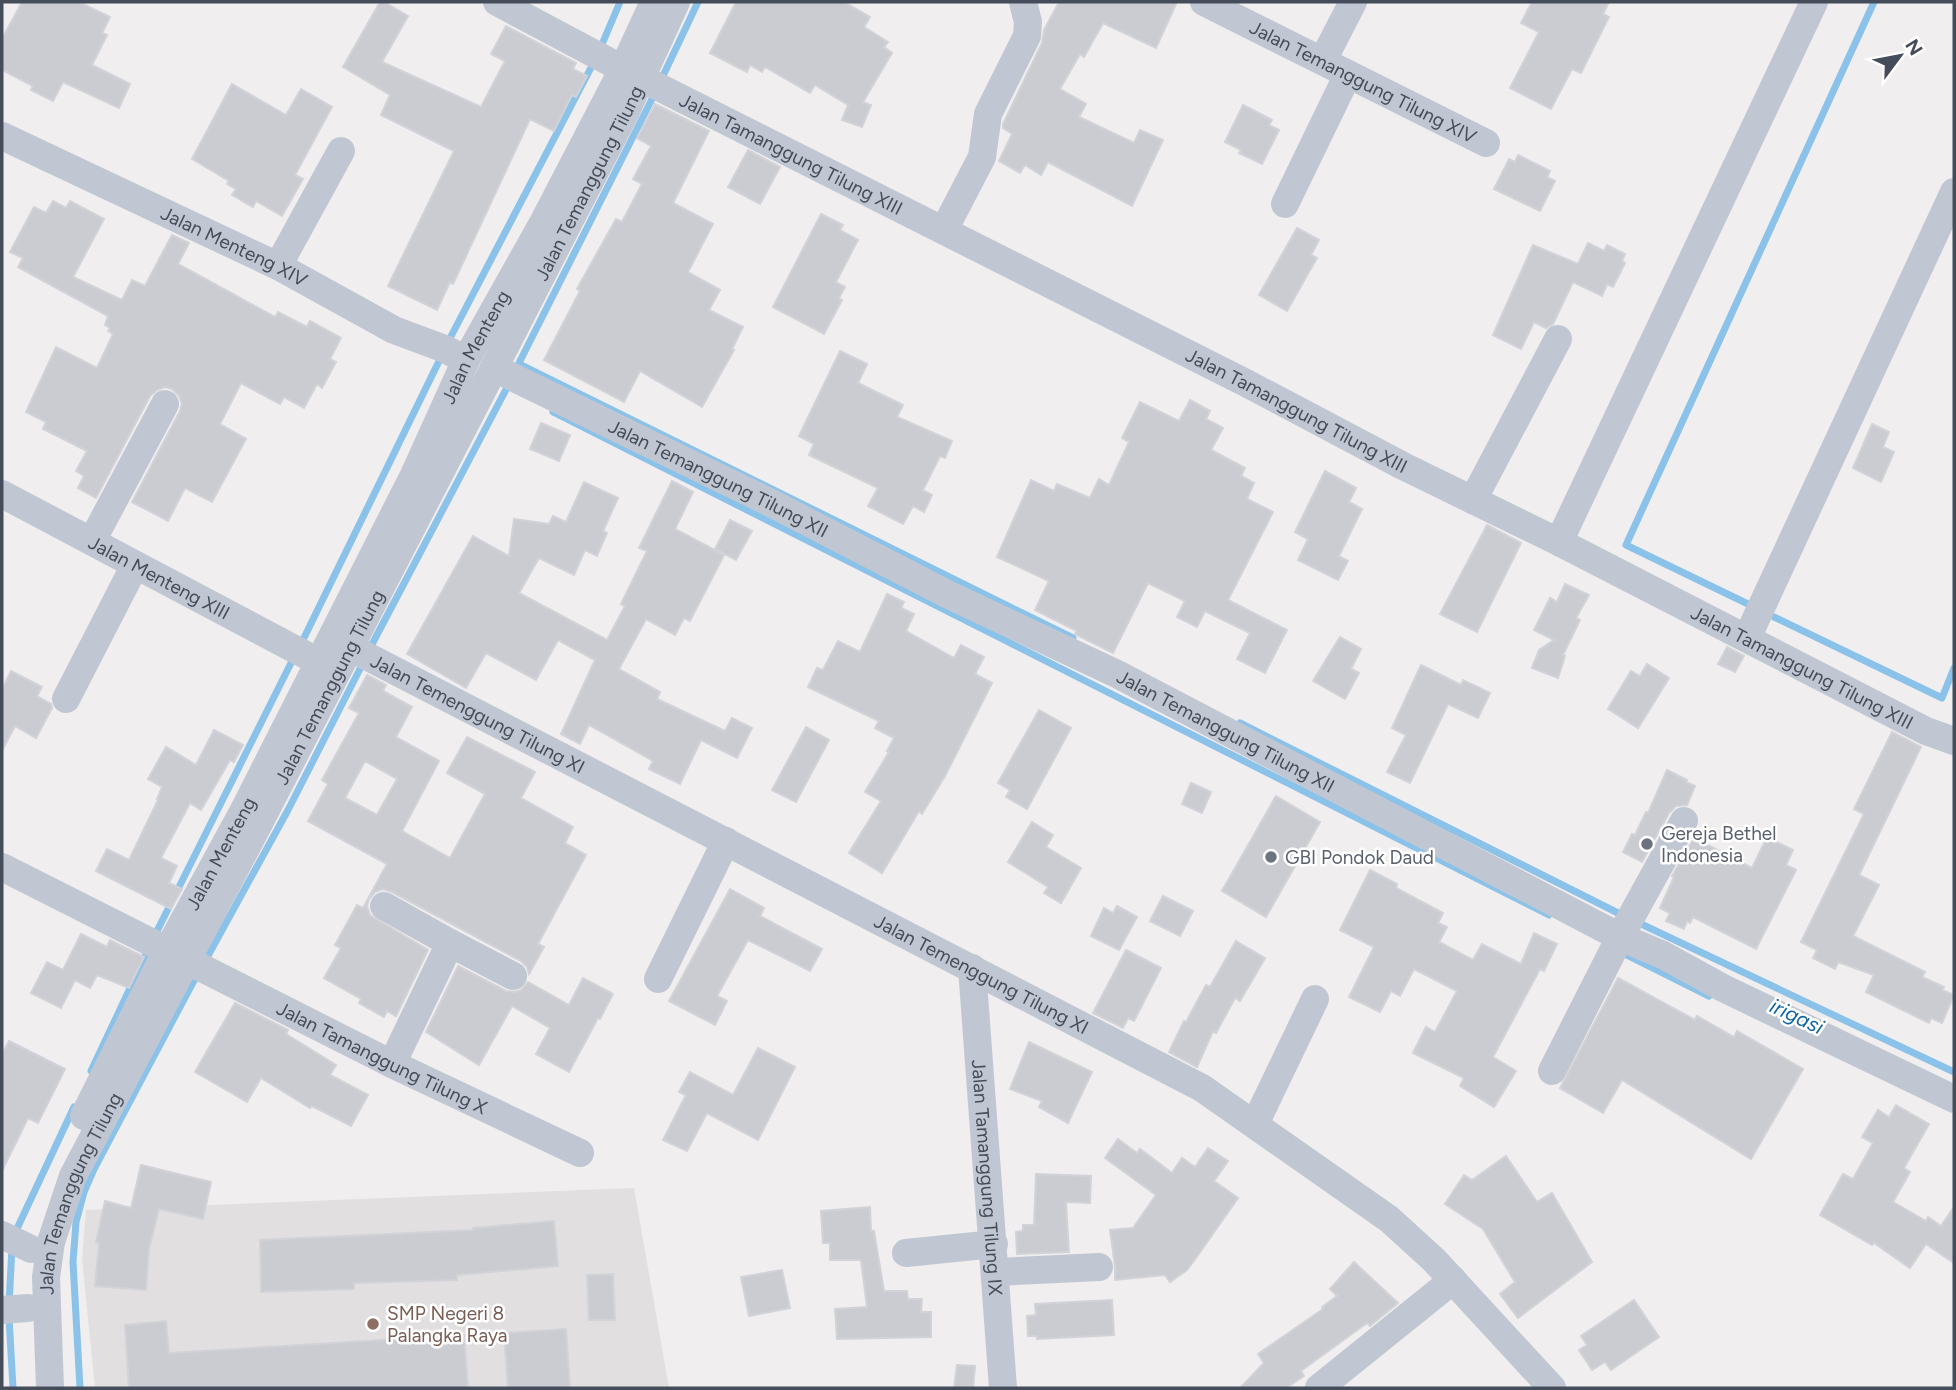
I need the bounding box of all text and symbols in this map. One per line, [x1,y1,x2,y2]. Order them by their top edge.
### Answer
street label: Jalan Temanggung Tilung XIV [1246,15,1480,148]
north arrow [1865,21,1935,91]
text: N [1900,35,1928,60]
street label: Jalan Temanggung Tilung [529,82,648,284]
street label: Jalan Tamanggung Tilung XIII [676,88,907,220]
street label: Jalan Menteng XIV [157,201,311,291]
street label: Jalan Menteng [436,286,514,407]
street label: Jalan Tamanggung Tilung XIII [1182,343,1411,478]
street label: Jalan Temanggung Tilung XII [605,414,832,542]
street label: Jalan Menteng XIII [85,530,234,624]
street label: Jalan Temanggung Tilung [270,586,389,788]
street label: Jalan Tamanggung Tilung XIII [1687,600,1917,734]
street label: Jalan Temenggung Tilung XI [367,649,589,778]
street label: Jalan Temanggung Tilung XII [1113,665,1339,797]
street label: Jalan Menteng [180,793,260,914]
place label: Gereja Bethel Indonesia [1661,822,1776,867]
marker: Gereja Bethel Indonesia [1639,836,1655,852]
place label: GBI Pondok Daud [1285,846,1434,869]
marker: GBI Pondok Daud [1263,849,1279,865]
street label: Jalan Temenggung Tilung XI [870,909,1092,1039]
water label: irigasi [1766,993,1828,1039]
street label: Jalan Tamanggung Tilung X [273,996,491,1119]
street label: Jalan Tamanggung Tilung IX [967,1059,1008,1297]
street label: Jalan Temanggung Tilung [34,1088,127,1295]
place label: SMP Negeri 8 Palangka Raya [387,1302,507,1347]
marker: SMP Negeri 8 Palangka Raya [365,1316,381,1332]

